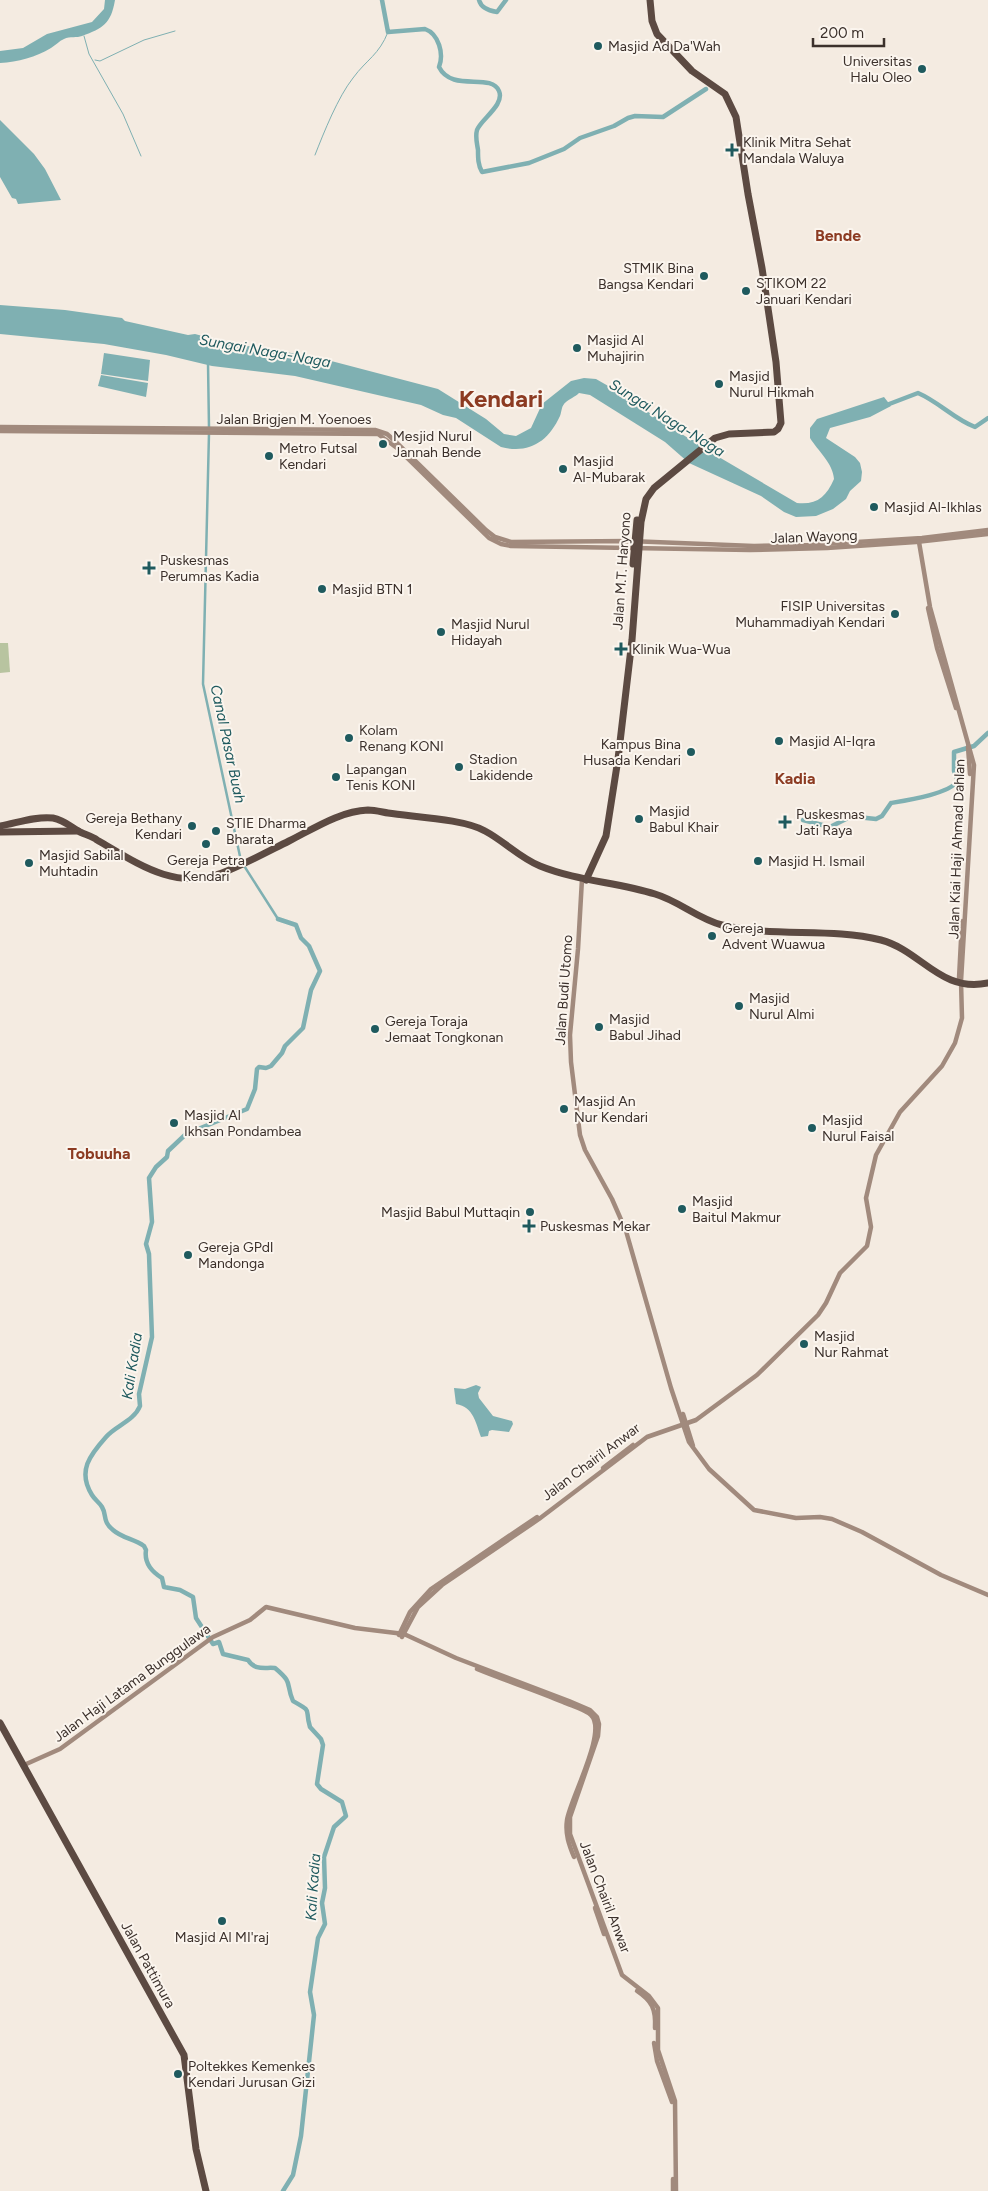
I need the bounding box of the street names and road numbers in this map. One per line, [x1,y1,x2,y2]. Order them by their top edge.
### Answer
street label: Jalan Brigjen M. Yoenoes [217,411,371,428]
street label: Jalan M.T. Haryono [609,511,635,631]
street label: Jalan Wayong [770,527,858,547]
street label: Jalan Kiai Haji Ahmad Dahlan [945,758,969,939]
street label: Jalan Budi Utomo [552,934,576,1046]
street label: Jalan Chairil Anwar [539,1419,644,1504]
street label: Jalan Haji Latama Bunggulawa [50,1620,214,1746]
street label: Jalan Chairil Anwar [576,1839,634,1956]
street label: Jalan Pattimura [117,1919,179,2011]

